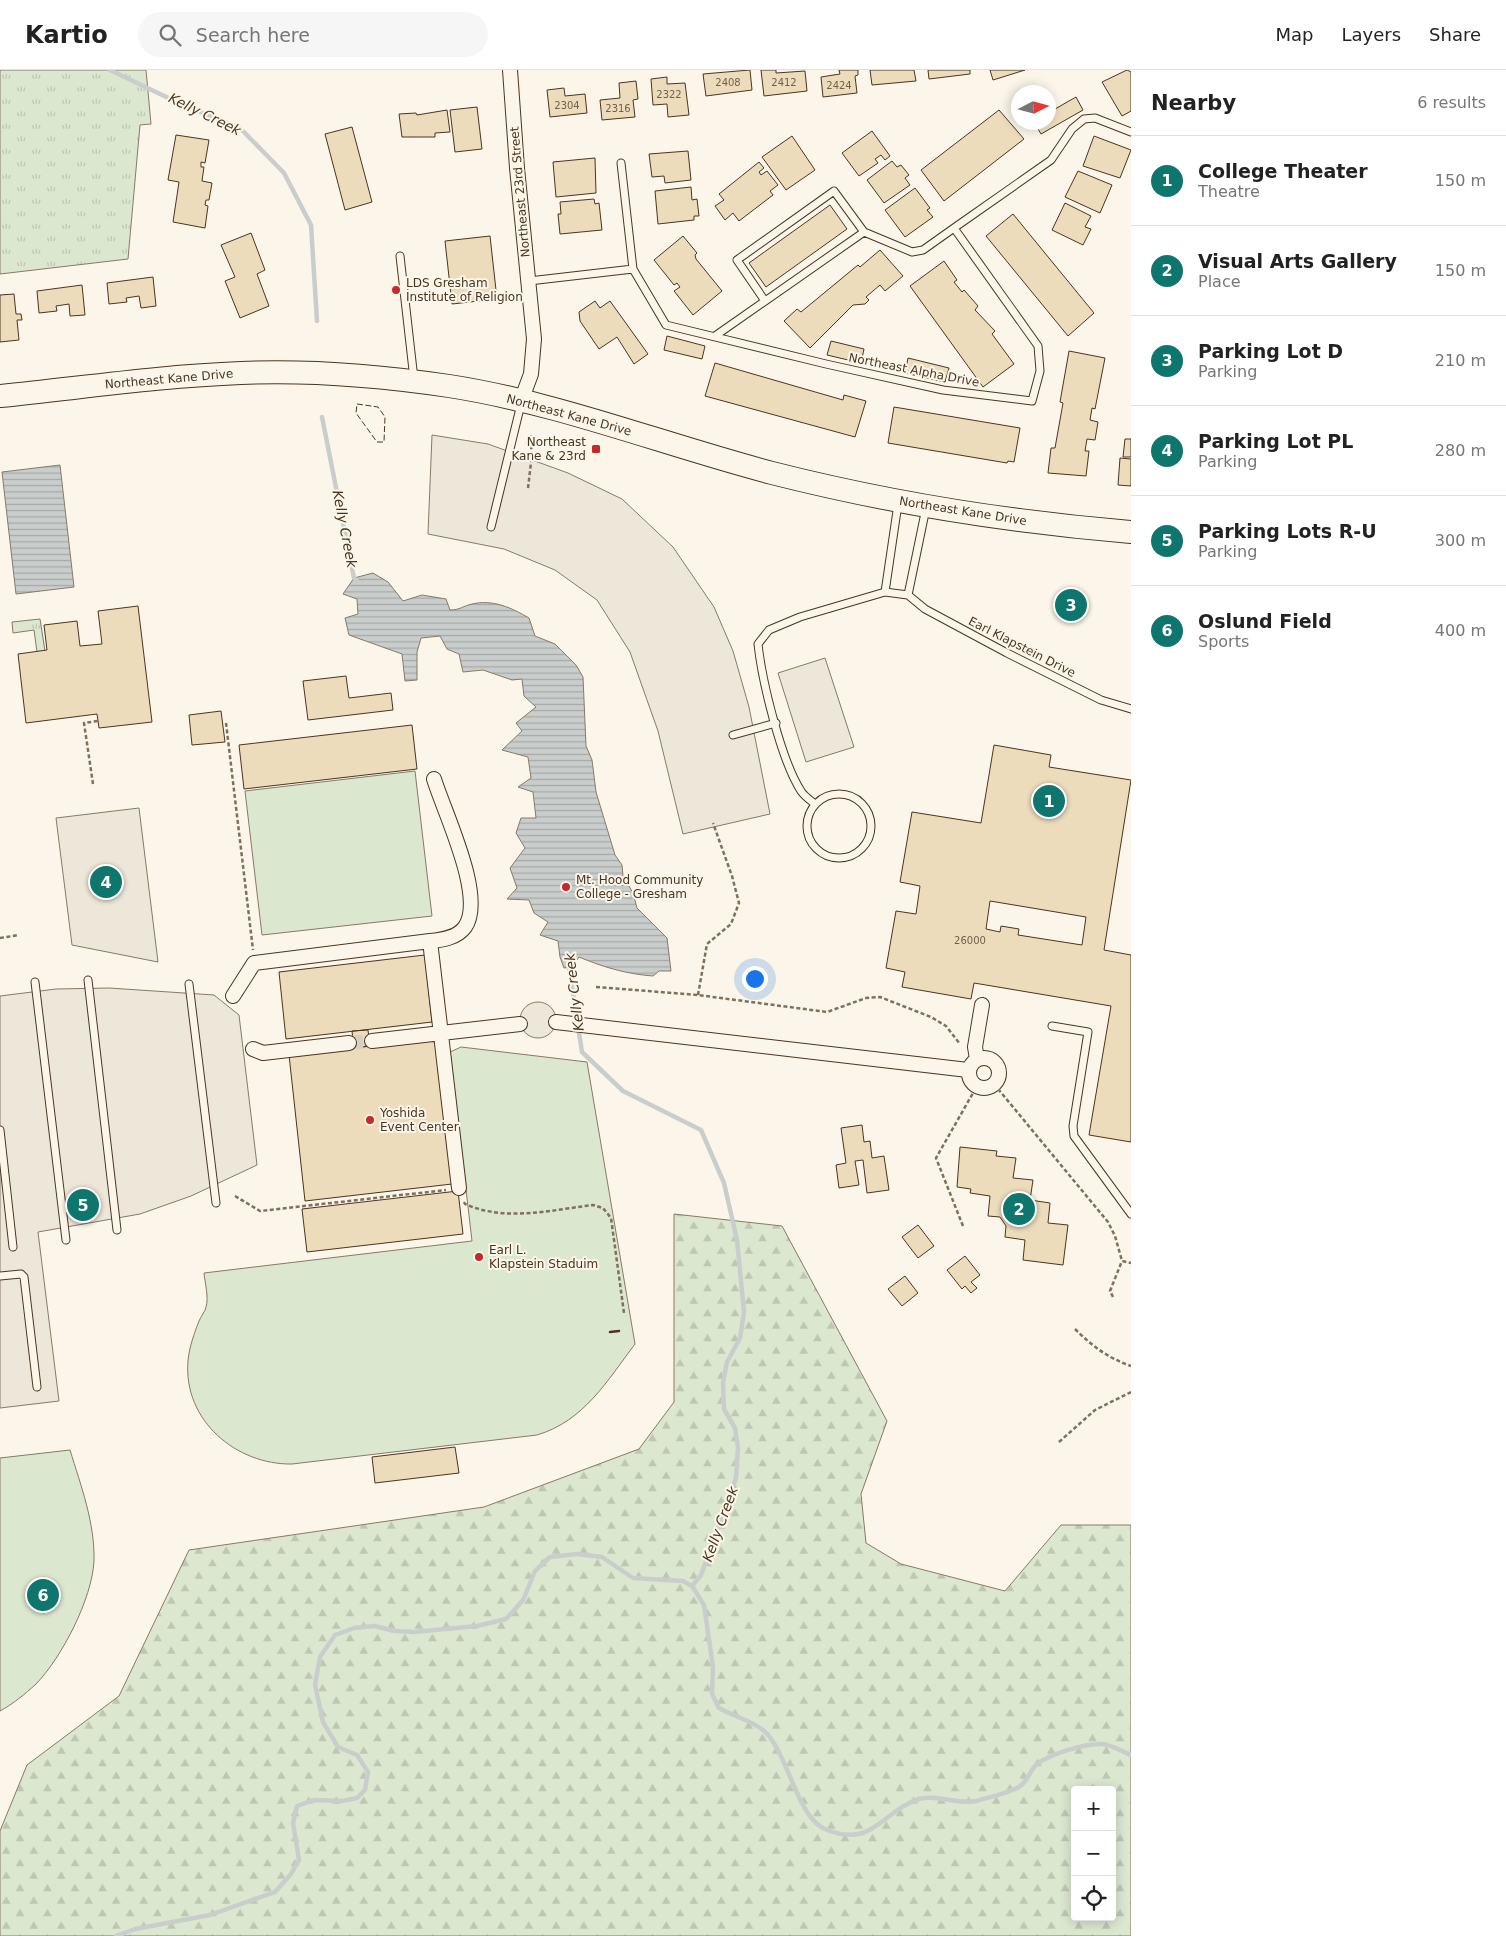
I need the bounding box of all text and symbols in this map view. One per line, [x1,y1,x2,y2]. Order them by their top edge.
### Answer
search box [138,12,488,57]
text: Kartio [25,21,108,49]
icon: search [156,21,184,49]
text: Search here [196,24,310,46]
text: Map [1275,24,1313,45]
text: Layers [1341,24,1401,45]
text: Share [1429,24,1481,45]
house number: 2408 [715,77,741,88]
house number: 2412 [771,77,797,88]
house number: 2424 [826,80,852,91]
north arrow [1011,85,1056,130]
house number: 2322 [656,89,682,100]
water label: Kelly Creek [166,90,245,139]
text: Nearby [1151,91,1236,115]
text: 6 results [1417,93,1486,112]
house number: 2304 [554,100,580,111]
house number: 2316 [605,103,631,114]
street label: Northeast 23rd Street [507,126,533,258]
text: College Theater [1198,160,1368,182]
text: 1 [1161,171,1173,190]
text: 150 m [1435,171,1486,190]
text: Theatre [1198,182,1260,201]
text: Visual Arts Gallery [1198,250,1397,272]
text: 2 [1161,261,1173,280]
text: 150 m [1435,261,1486,280]
text: Place [1198,272,1241,291]
place label: LDS Gresham Institute of Religion [406,276,523,304]
marker: LDS Gresham Institute of Religion [390,284,402,296]
text: Parking Lot D [1198,340,1343,362]
street label: Northeast Alpha Drive [847,350,981,390]
text: 3 [1161,351,1173,370]
text: 210 m [1435,351,1486,370]
text: Parking [1198,362,1257,381]
street label: Northeast Kane Drive [104,366,234,392]
street label: Northeast Kane Drive [505,392,633,438]
text: Parking Lot PL [1198,430,1353,452]
place label: Northeast Kane & 23rd [511,435,586,463]
text: 4 [1161,441,1173,460]
text: 280 m [1435,441,1486,460]
marker: Northeast Kane & 23rd [590,443,602,455]
text: Parking [1198,452,1257,471]
water label: Kelly Creek [330,489,361,570]
street label: Northeast Kane Drive [898,494,1028,528]
text: Parking Lots R-U [1198,520,1377,542]
text: 5 [1161,531,1173,550]
text: 300 m [1435,531,1486,550]
text: Parking [1198,542,1257,561]
pin: 3 [1055,586,1087,624]
text: Oslund Field [1198,610,1332,632]
street label: Earl Klapstein Drive [966,614,1078,680]
text: 6 [1161,621,1173,640]
text: 400 m [1435,621,1486,640]
text: Sports [1198,632,1249,651]
pin: 1 [1033,782,1065,820]
pin: 4 [90,863,122,901]
place label: Mt. Hood Community College - Gresham [576,873,703,901]
marker: Mt. Hood Community College - Gresham [560,881,572,893]
house number: 26000 [954,935,986,946]
water label: Kelly Creek [561,951,587,1032]
your location [742,966,768,992]
place label: Yoshida Event Center [379,1106,459,1134]
marker: Yoshida Event Center [364,1114,376,1126]
pin: 5 [67,1186,99,1224]
pin: 2 [1003,1190,1035,1228]
place label: Earl L. Klapstein Staduim [489,1243,598,1271]
marker: Earl L. Klapstein Staduim [473,1251,485,1263]
water label: Kelly Creek [699,1483,741,1564]
pin: 6 [27,1576,59,1614]
map controls [1071,1786,1116,1921]
button: + [1071,1786,1116,1831]
button: − [1071,1831,1116,1876]
button: locate [1071,1876,1116,1921]

